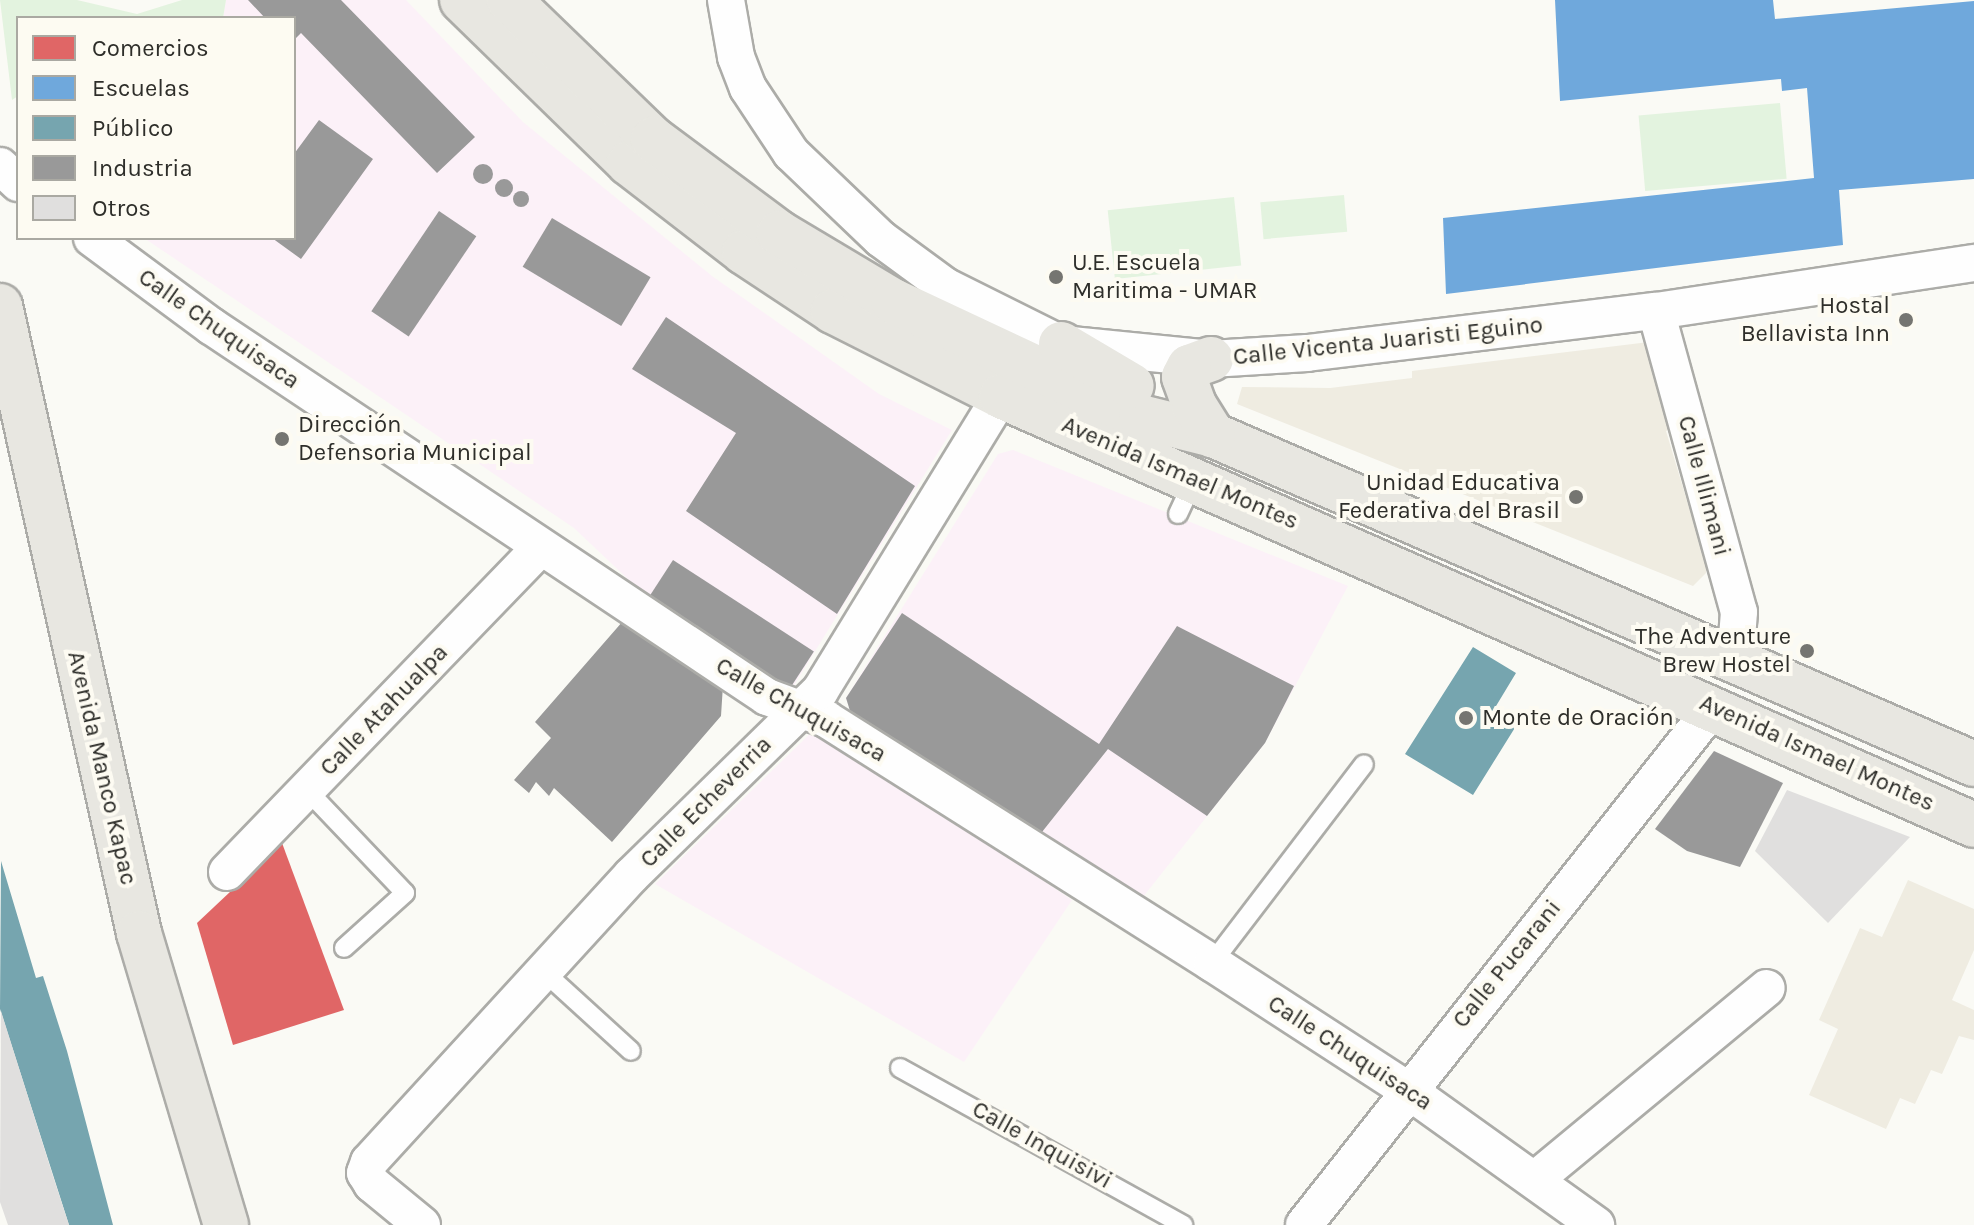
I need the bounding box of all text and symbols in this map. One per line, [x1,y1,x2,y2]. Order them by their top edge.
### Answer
legend [16,16,296,240]
text: Comercios [92,34,209,62]
text: Escuelas [92,74,190,102]
text: Público [92,114,173,142]
text: Industria [92,154,193,182]
text: Otros [92,194,151,222]
place label: U.E. Escuela Maritima - UMAR [1072,249,1257,305]
street label: Calle Chuquisaca [133,263,305,395]
marker: U.E. Escuela Maritima - UMAR [1047,268,1065,286]
place label: Hostal Bellavista Inn [1741,292,1890,348]
street label: Calle Vicenta Juaristi Eguino [1232,310,1544,372]
marker: Hostal Bellavista Inn [1897,311,1915,329]
street label: Avenida Ismael Montes [1057,410,1303,536]
place label: Dirección Defensoria Municipal [298,411,532,467]
street label: Calle Illimani [1671,413,1737,559]
marker: Dirección Defensoria Municipal [273,430,291,448]
place label: Unidad Educativa Federativa del Brasil [1338,469,1560,525]
marker: Unidad Educativa Federativa del Brasil [1567,488,1585,506]
place label: The Adventure Brew Hostel [1635,623,1791,679]
street label: Calle Atahualpa [314,638,454,782]
marker: The Adventure Brew Hostel [1798,642,1816,660]
street label: Avenida Manco Kapac [61,648,143,888]
street label: Calle Chuquisaca [711,651,891,769]
street label: Avenida Ismael Montes [1695,688,1939,818]
place label: Monte de Oración [1482,704,1674,732]
marker: Monte de Oración [1457,709,1475,727]
street label: Calle Echeverria [634,730,778,874]
street label: Calle Pucarani [1447,894,1567,1034]
street label: Calle Chuquisaca [1262,989,1438,1117]
street label: Calle Inquisivi [967,1095,1117,1195]

